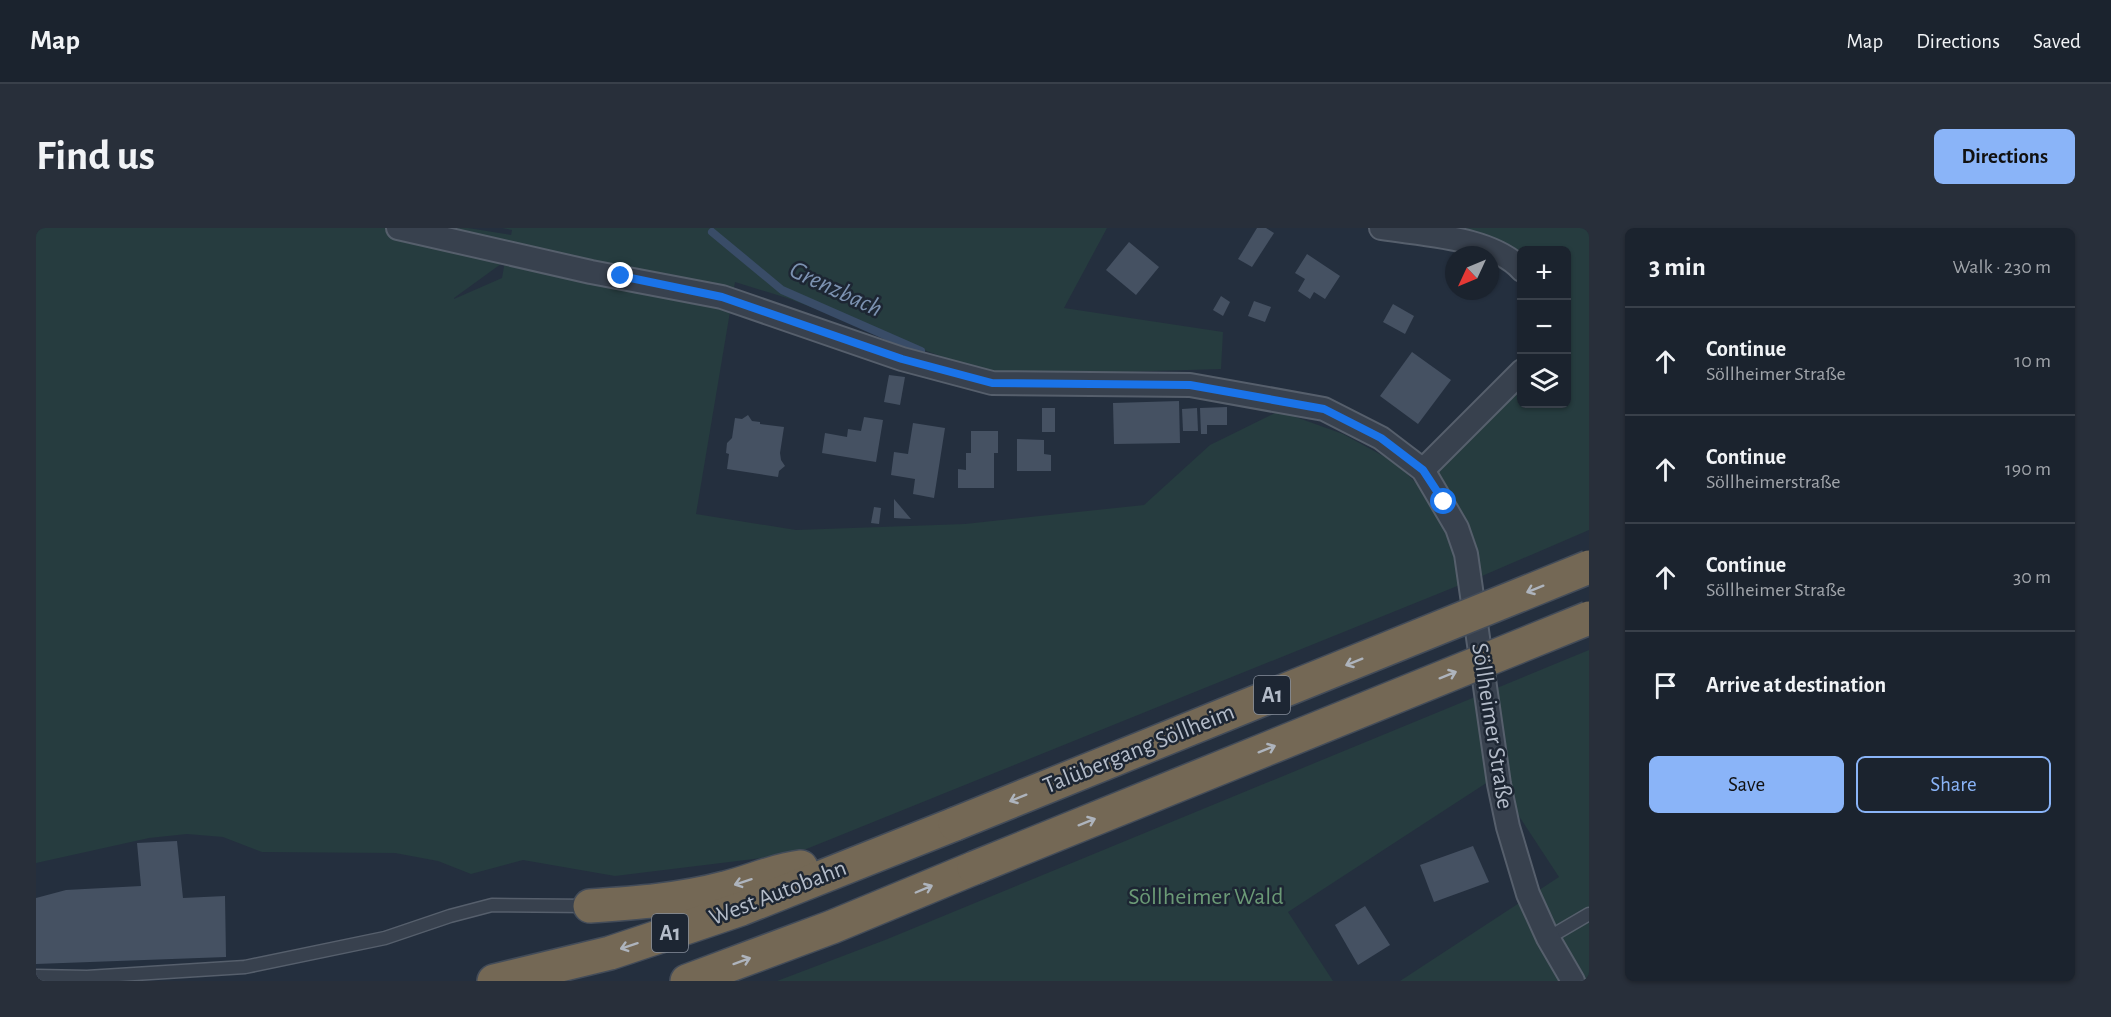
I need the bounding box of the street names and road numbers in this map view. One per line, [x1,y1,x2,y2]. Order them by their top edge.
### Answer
street label: Söllheimer Straße [1467,641,1517,811]
road number: A1 [1254,676,1290,714]
street label: Talübergang Söllheim [1040,700,1238,798]
street label: West Autobahn [706,856,850,930]
road number: A1 [652,914,688,952]

